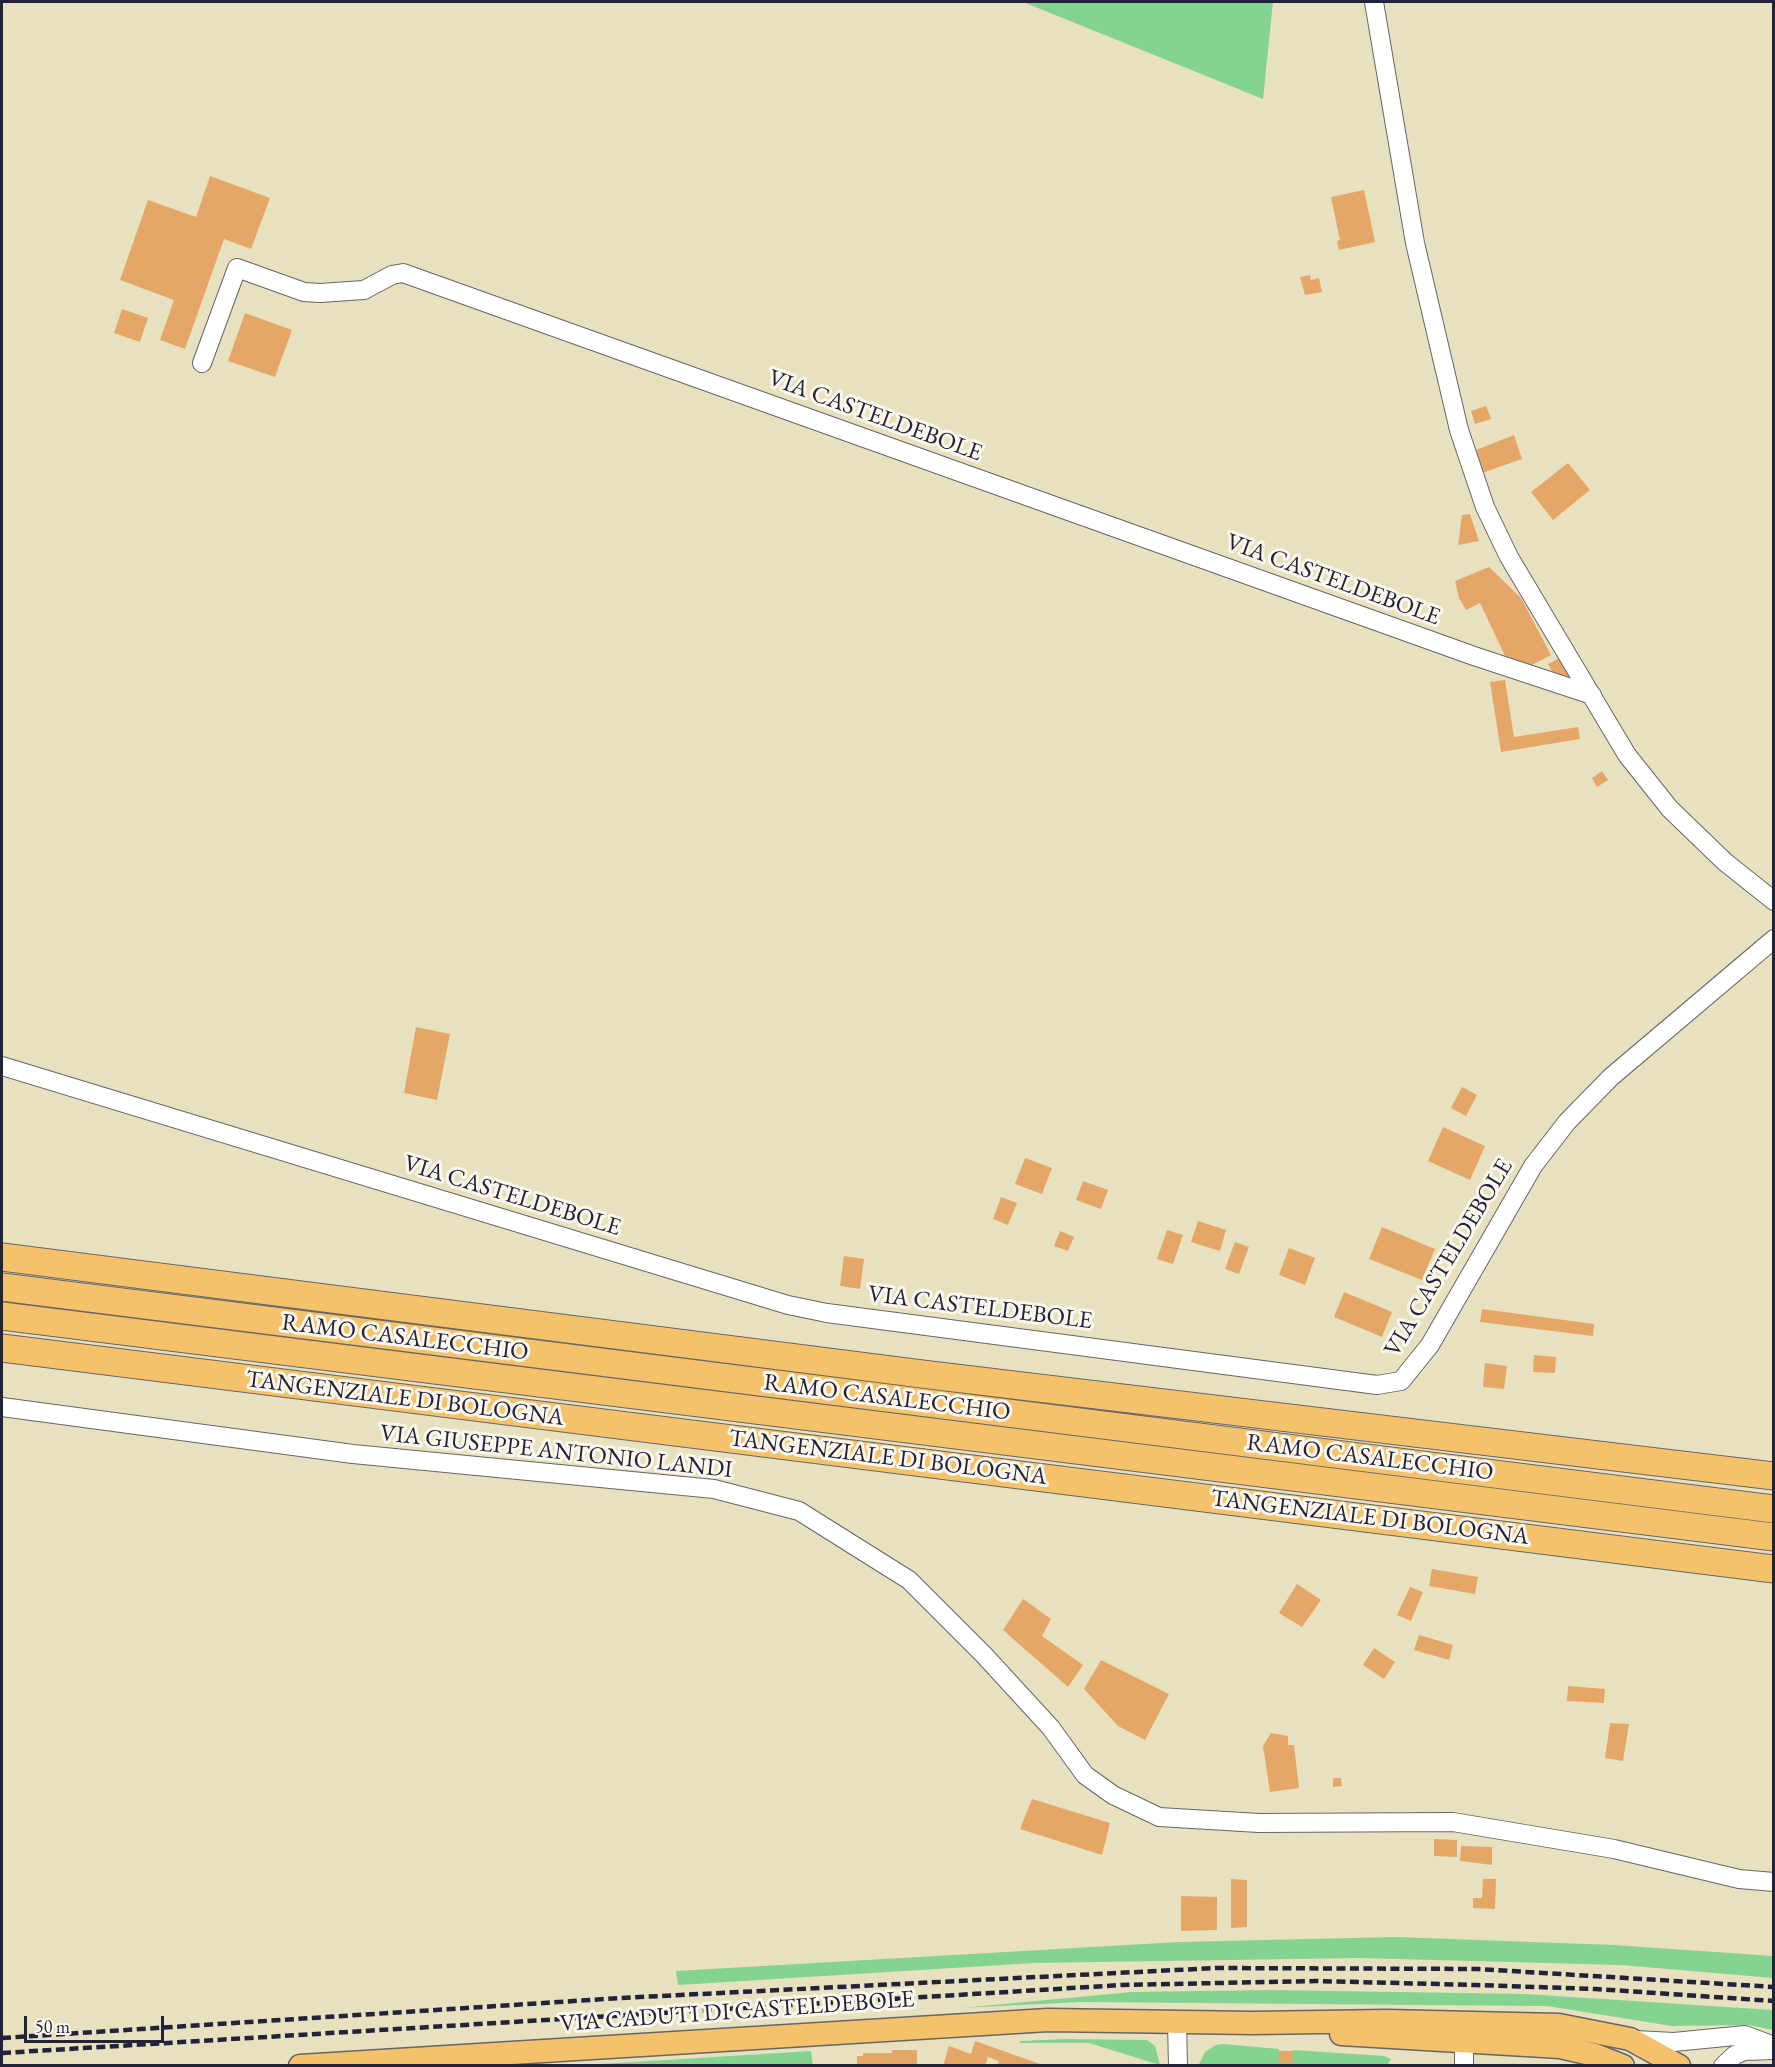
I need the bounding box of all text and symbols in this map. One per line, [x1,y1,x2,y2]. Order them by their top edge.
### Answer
street label: VIA CASTELDEBOLE [764,364,986,468]
street label: VIA CASTELDEBOLE [1222,528,1444,632]
street label: VIA CASTELDEBOLE [400,1149,624,1243]
street label: VIA CASTELDEBOLE [1379,1154,1519,1362]
street label: VIA CASTELDEBOLE [866,1280,1094,1336]
street label: RAMO CASALECCHIO [280,1309,530,1367]
street label: TANGENZIALE DI BOLOGNA [244,1365,566,1433]
street label: RAMO CASALECCHIO [762,1369,1012,1427]
street label: VIA GIUSEPPE ANTONIO LANDI [378,1419,734,1485]
street label: TANGENZIALE DI BOLOGNA [727,1424,1049,1492]
street label: RAMO CASALECCHIO [1245,1429,1495,1487]
street label: TANGENZIALE DI BOLOGNA [1209,1484,1531,1552]
street label: VIA CADUTI DI CASTELDEBOLE [559,1985,915,2039]
scale bar [27,2004,166,2042]
text: 50 m [35,2015,70,2038]

